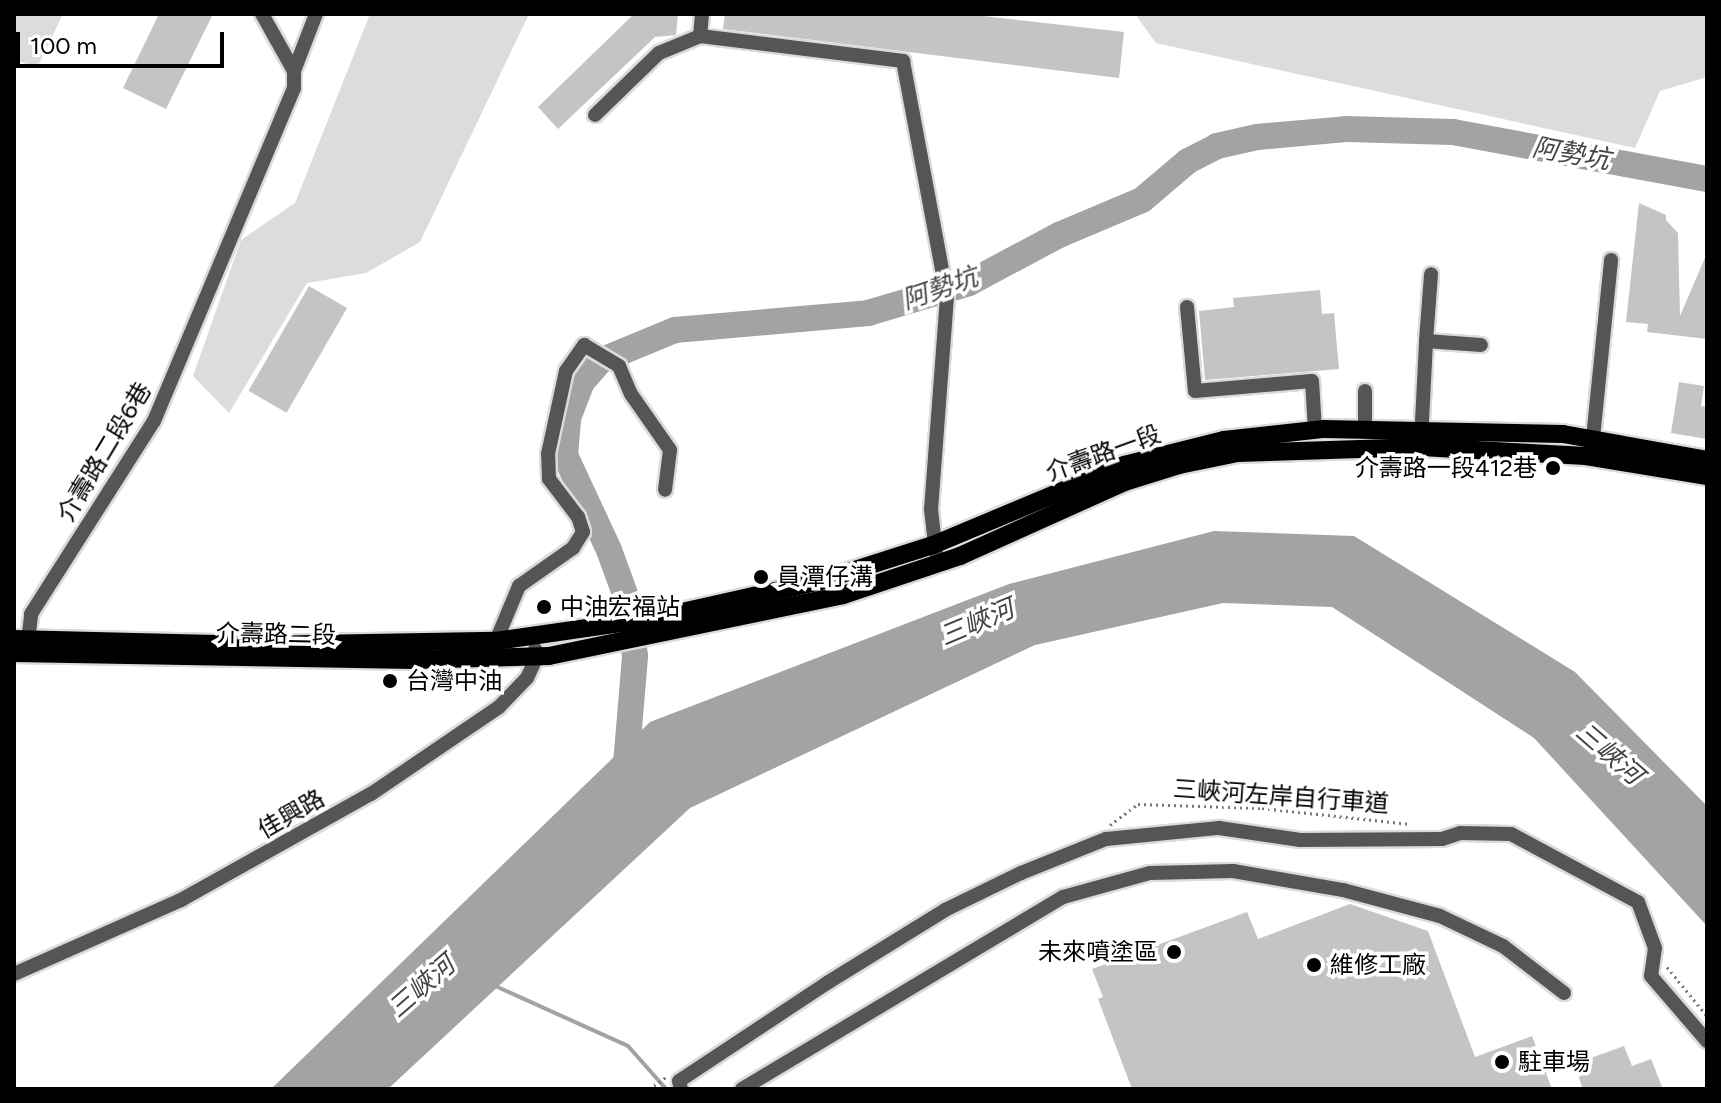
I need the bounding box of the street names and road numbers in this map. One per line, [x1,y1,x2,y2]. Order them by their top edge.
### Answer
street label: 介壽路二段6巷 [51,377,157,527]
street label: 介壽路一段 [1042,419,1164,487]
street label: 介壽路二段 [216,619,336,649]
street label: 三峽河左岸自行車道 [1172,774,1390,818]
street label: 佳興路 [253,784,329,844]

